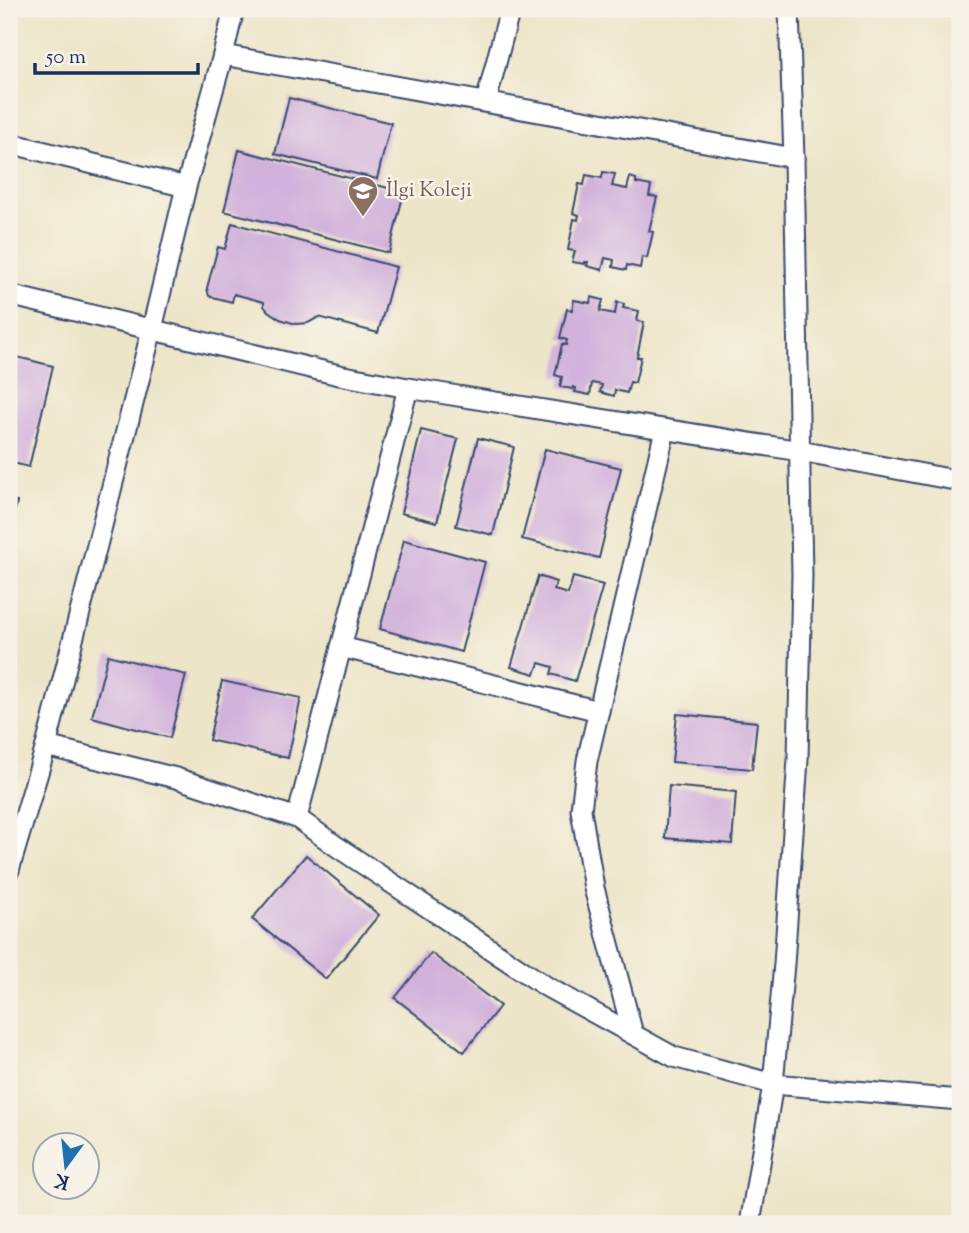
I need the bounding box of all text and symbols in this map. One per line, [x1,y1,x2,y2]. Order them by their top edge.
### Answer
scale bar [35,32,198,76]
text: 50 m [45,43,86,73]
school or university icon: İlgi Koleji [346,174,380,218]
place label: İlgi Koleji [386,176,472,206]
north arrow [32,1132,102,1202]
text: K [52,1165,72,1195]

